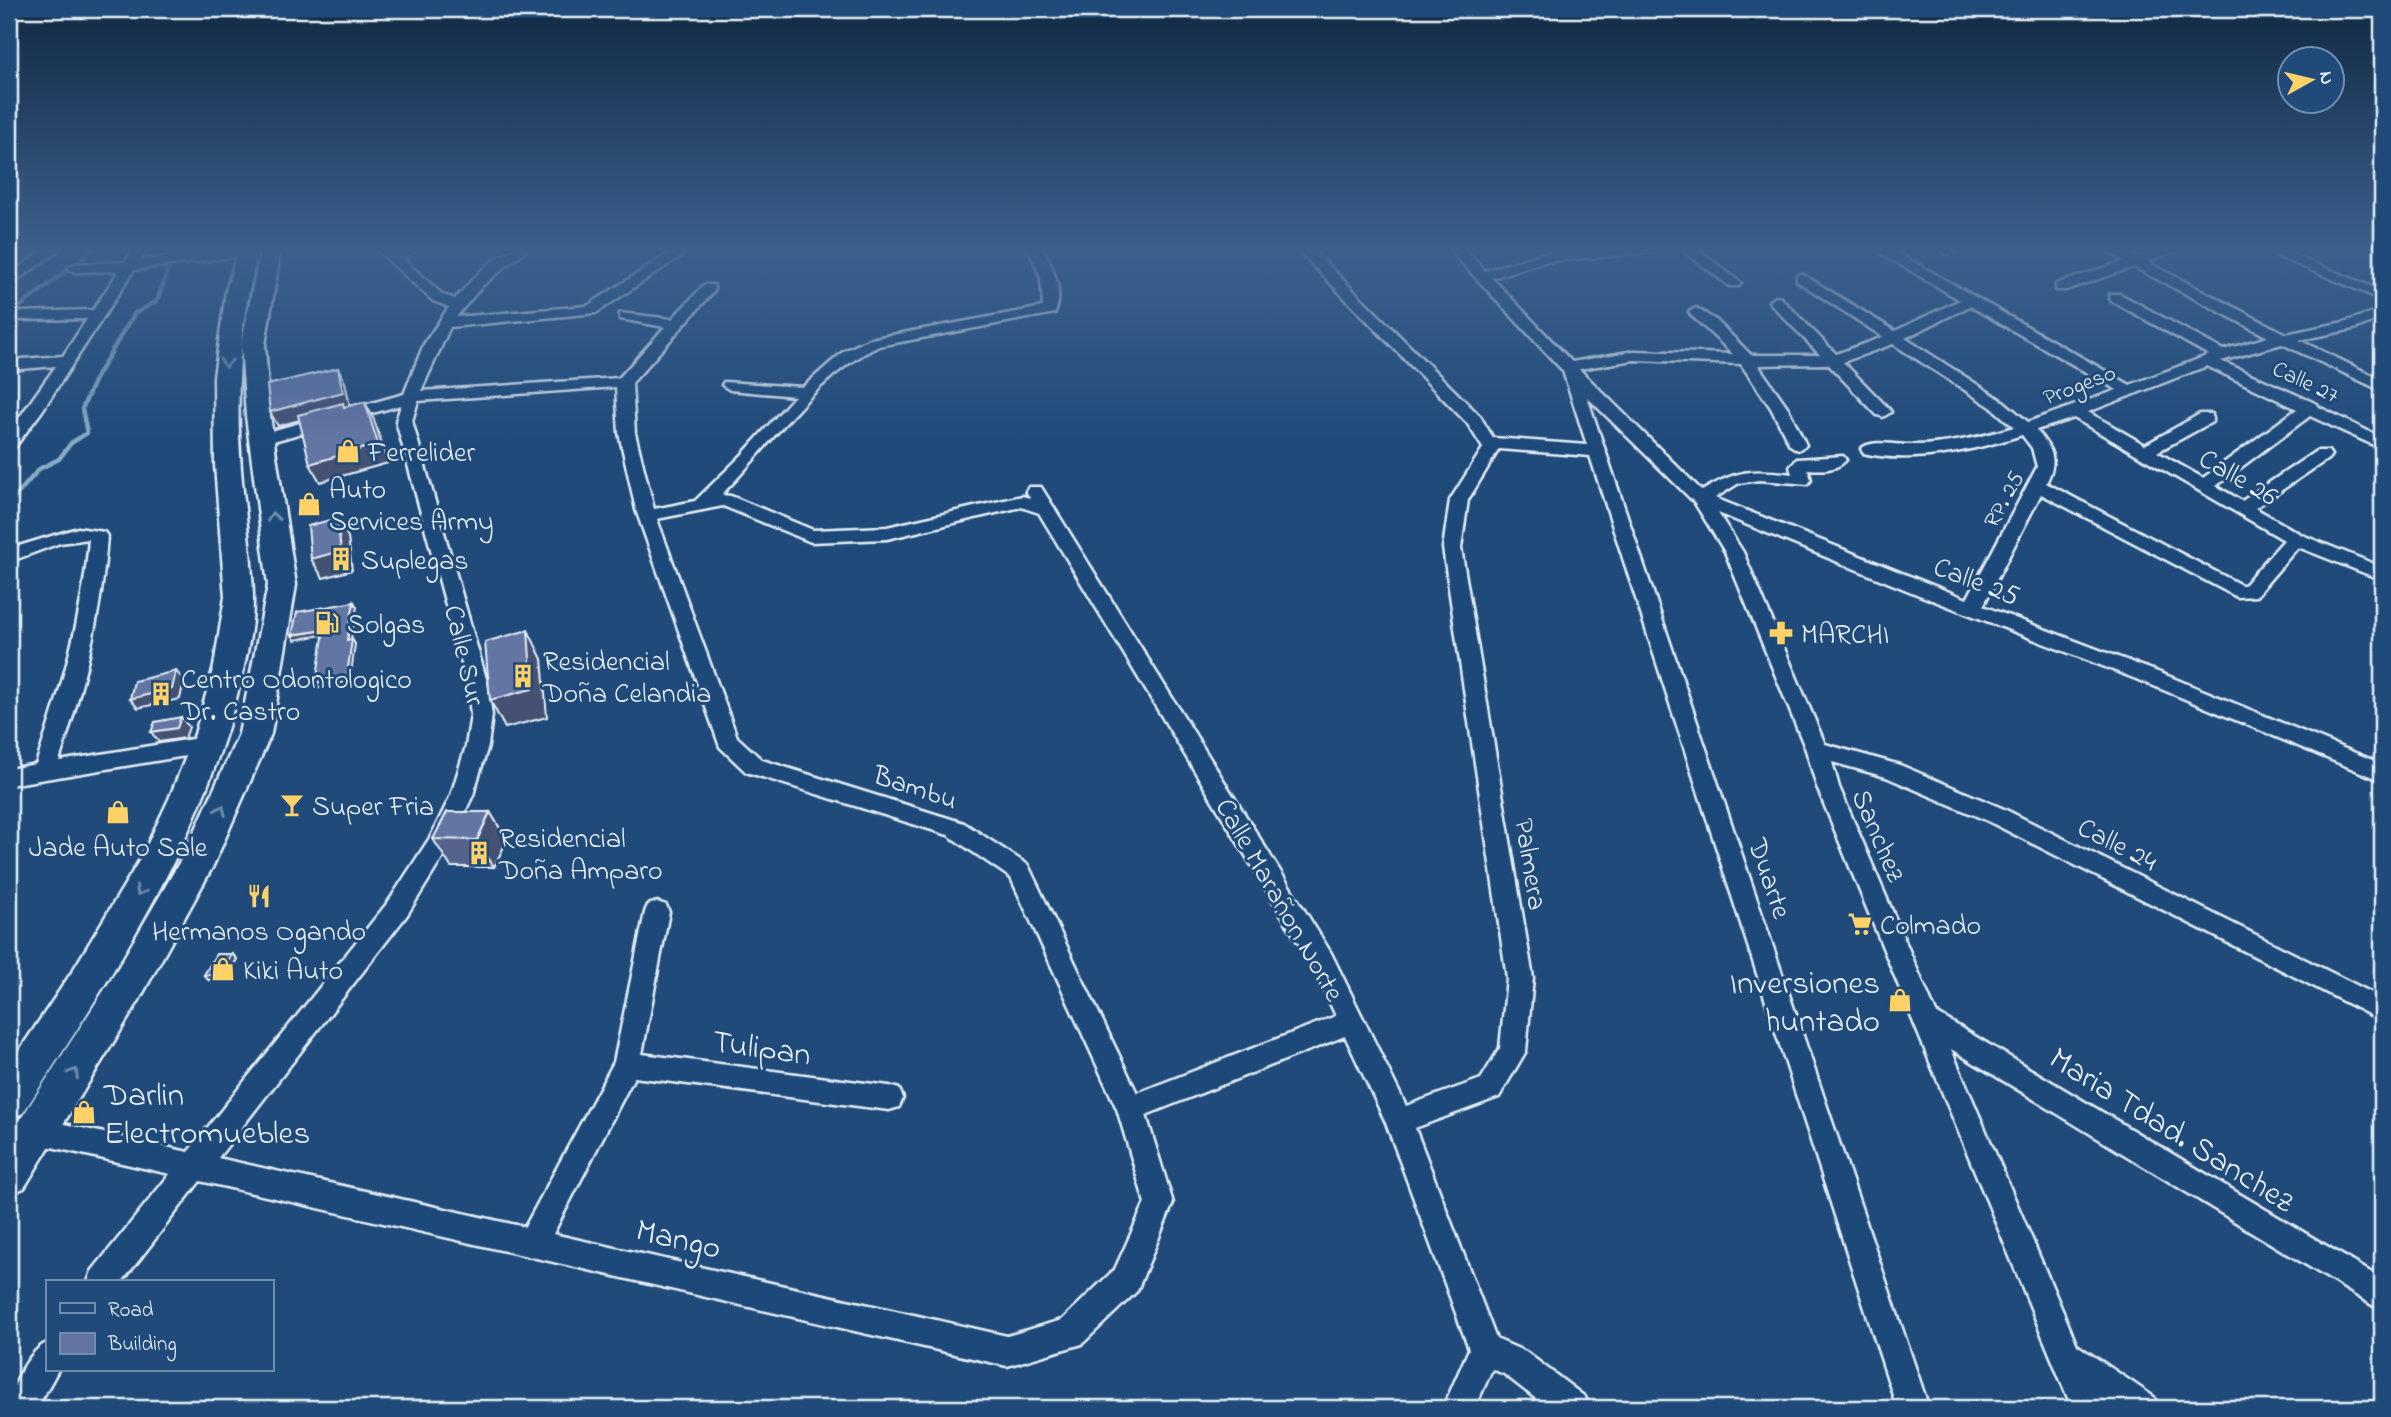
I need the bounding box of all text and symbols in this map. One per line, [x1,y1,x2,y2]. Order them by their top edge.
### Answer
north arrow [2276,46,2346,116]
text: N [2311,70,2340,86]
street label: Calle 27 [2266,354,2344,413]
street label: Progeso [2039,357,2121,416]
one-way arrow [219,358,234,369]
place label: Ferrelider [367,434,476,475]
shop icon: Ferrelider [334,437,362,465]
street label: Calle 26 [2190,440,2285,518]
street label: RP. 25 [1977,466,2034,534]
place label: Auto Services Army [329,471,494,544]
shop icon: Auto Services Army [295,490,323,518]
one-way arrow [265,511,280,523]
place label: Suplegas [361,542,469,583]
building icon: Suplegas [327,545,355,573]
street label: Calle 25 [1927,548,2025,618]
street label: Calle Sur [431,601,494,710]
place label: Solgas [347,606,425,647]
fuel station icon: Solgas [313,609,341,637]
place label: MARCHI [1801,616,1889,657]
pharmacy icon: MARCHI [1767,619,1795,647]
place label: Residencial Doña Celandia [542,643,711,716]
place label: Centro Odontologico Dr. Castro [180,661,412,734]
building icon: Residencial Doña Celandia [509,662,537,690]
building icon: Centro Odontologico Dr. Castro [147,680,175,708]
street label: Bambu [867,756,962,822]
street label: Sanchez [1839,784,1915,889]
place label: Super Fria [312,788,434,829]
bar icon: Super Fria [278,791,306,819]
street label: Calle Marañon Norte [1203,792,1353,1010]
shop icon: Jade Auto Sale [104,798,132,826]
one-way arrow [213,805,227,817]
street label: Calle 24 [2069,809,2164,884]
street label: Palmera [1501,816,1556,913]
place label: Residencial Doña Amparo [498,820,663,893]
place label: Jade Auto Sale [29,829,208,870]
street label: Duarte [1735,833,1801,925]
building icon: Residencial Doña Amparo [465,839,493,867]
restaurant icon: Hermanos Ogando [245,882,273,910]
one-way arrow [135,884,148,897]
place label: Colmado [1880,907,1981,948]
supermarket icon: Colmado [1846,910,1874,938]
place label: Hermanos Ogando [152,913,366,954]
place label: Kiki Auto [243,952,343,993]
shop icon: Kiki Auto [209,955,237,983]
place label: Inversiones huntado [1729,961,1880,1047]
shop icon: Inversiones huntado [1886,986,1914,1014]
street label: Tulipan [709,1019,814,1081]
street label: Maria Tdad. Sanchez [2039,1036,2303,1226]
one-way arrow [66,1067,79,1080]
place label: Darlin Electromuebles [103,1073,310,1159]
shop icon: Darlin Electromuebles [70,1098,98,1126]
street label: Mango [631,1208,725,1274]
legend [46,1280,273,1372]
text: Road [108,1296,154,1326]
text: Building [107,1330,177,1362]

